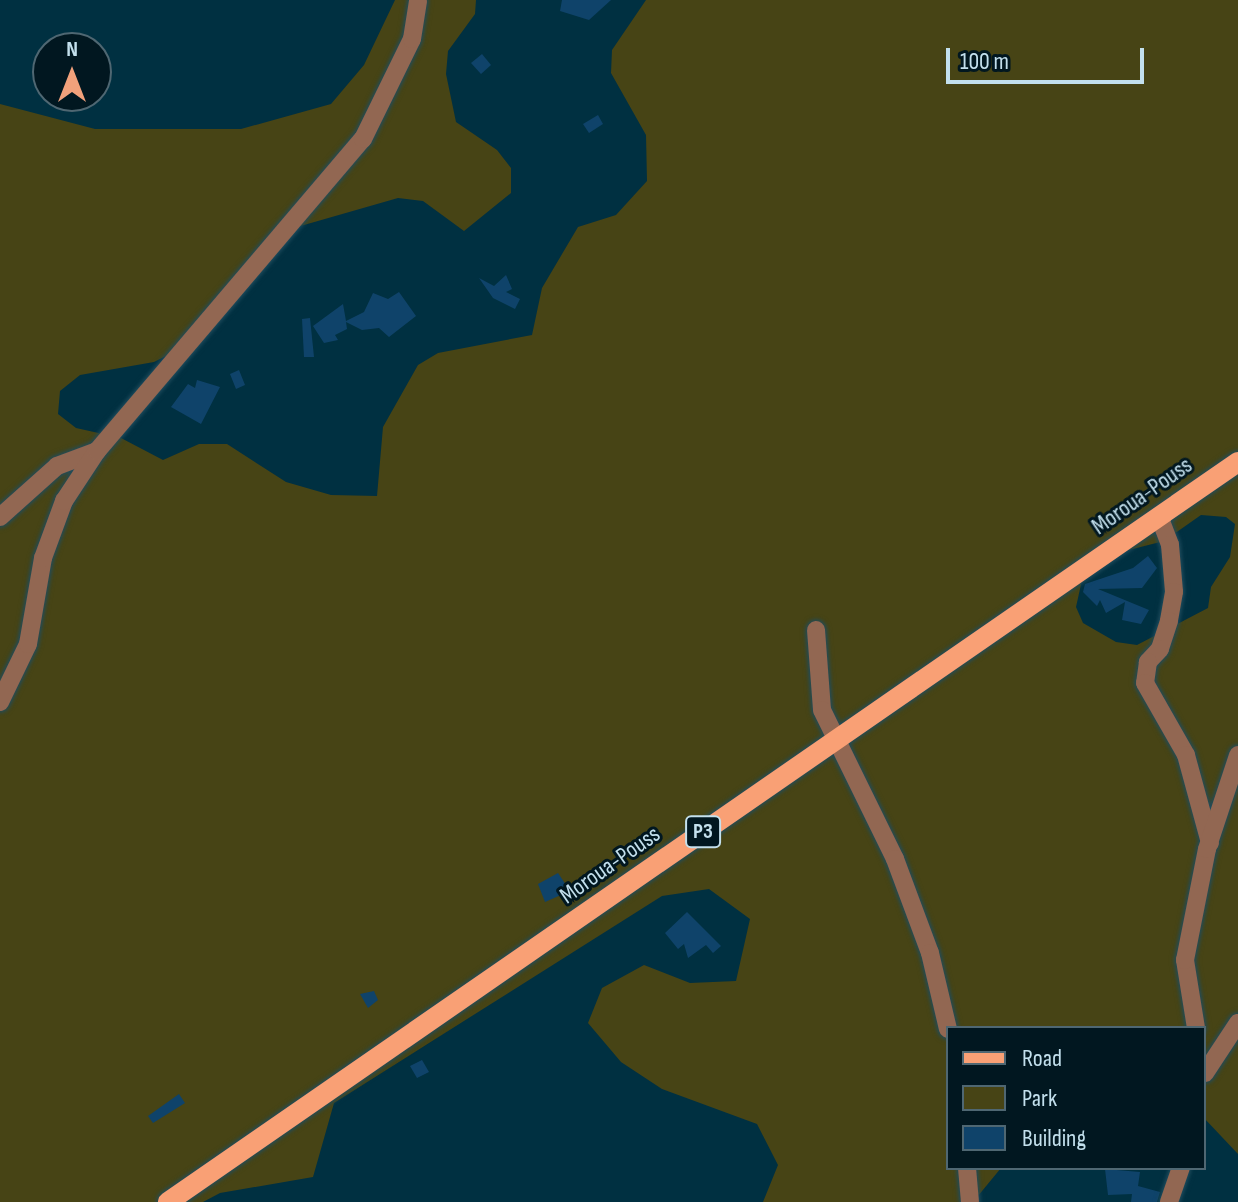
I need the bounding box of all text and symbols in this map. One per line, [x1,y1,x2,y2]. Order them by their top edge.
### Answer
north arrow [32,32,112,112]
scale bar [950,32,1148,82]
text: N [66,36,78,63]
text: 100 m [960,47,1009,76]
street label: Moroua-Pouss [1086,451,1198,541]
road number: P3 [685,814,721,850]
street label: Moroua-Pouss [554,820,666,910]
legend [946,1026,1206,1170]
text: Road [1022,1044,1062,1073]
text: Park [1022,1084,1057,1113]
text: Building [1022,1124,1086,1153]

